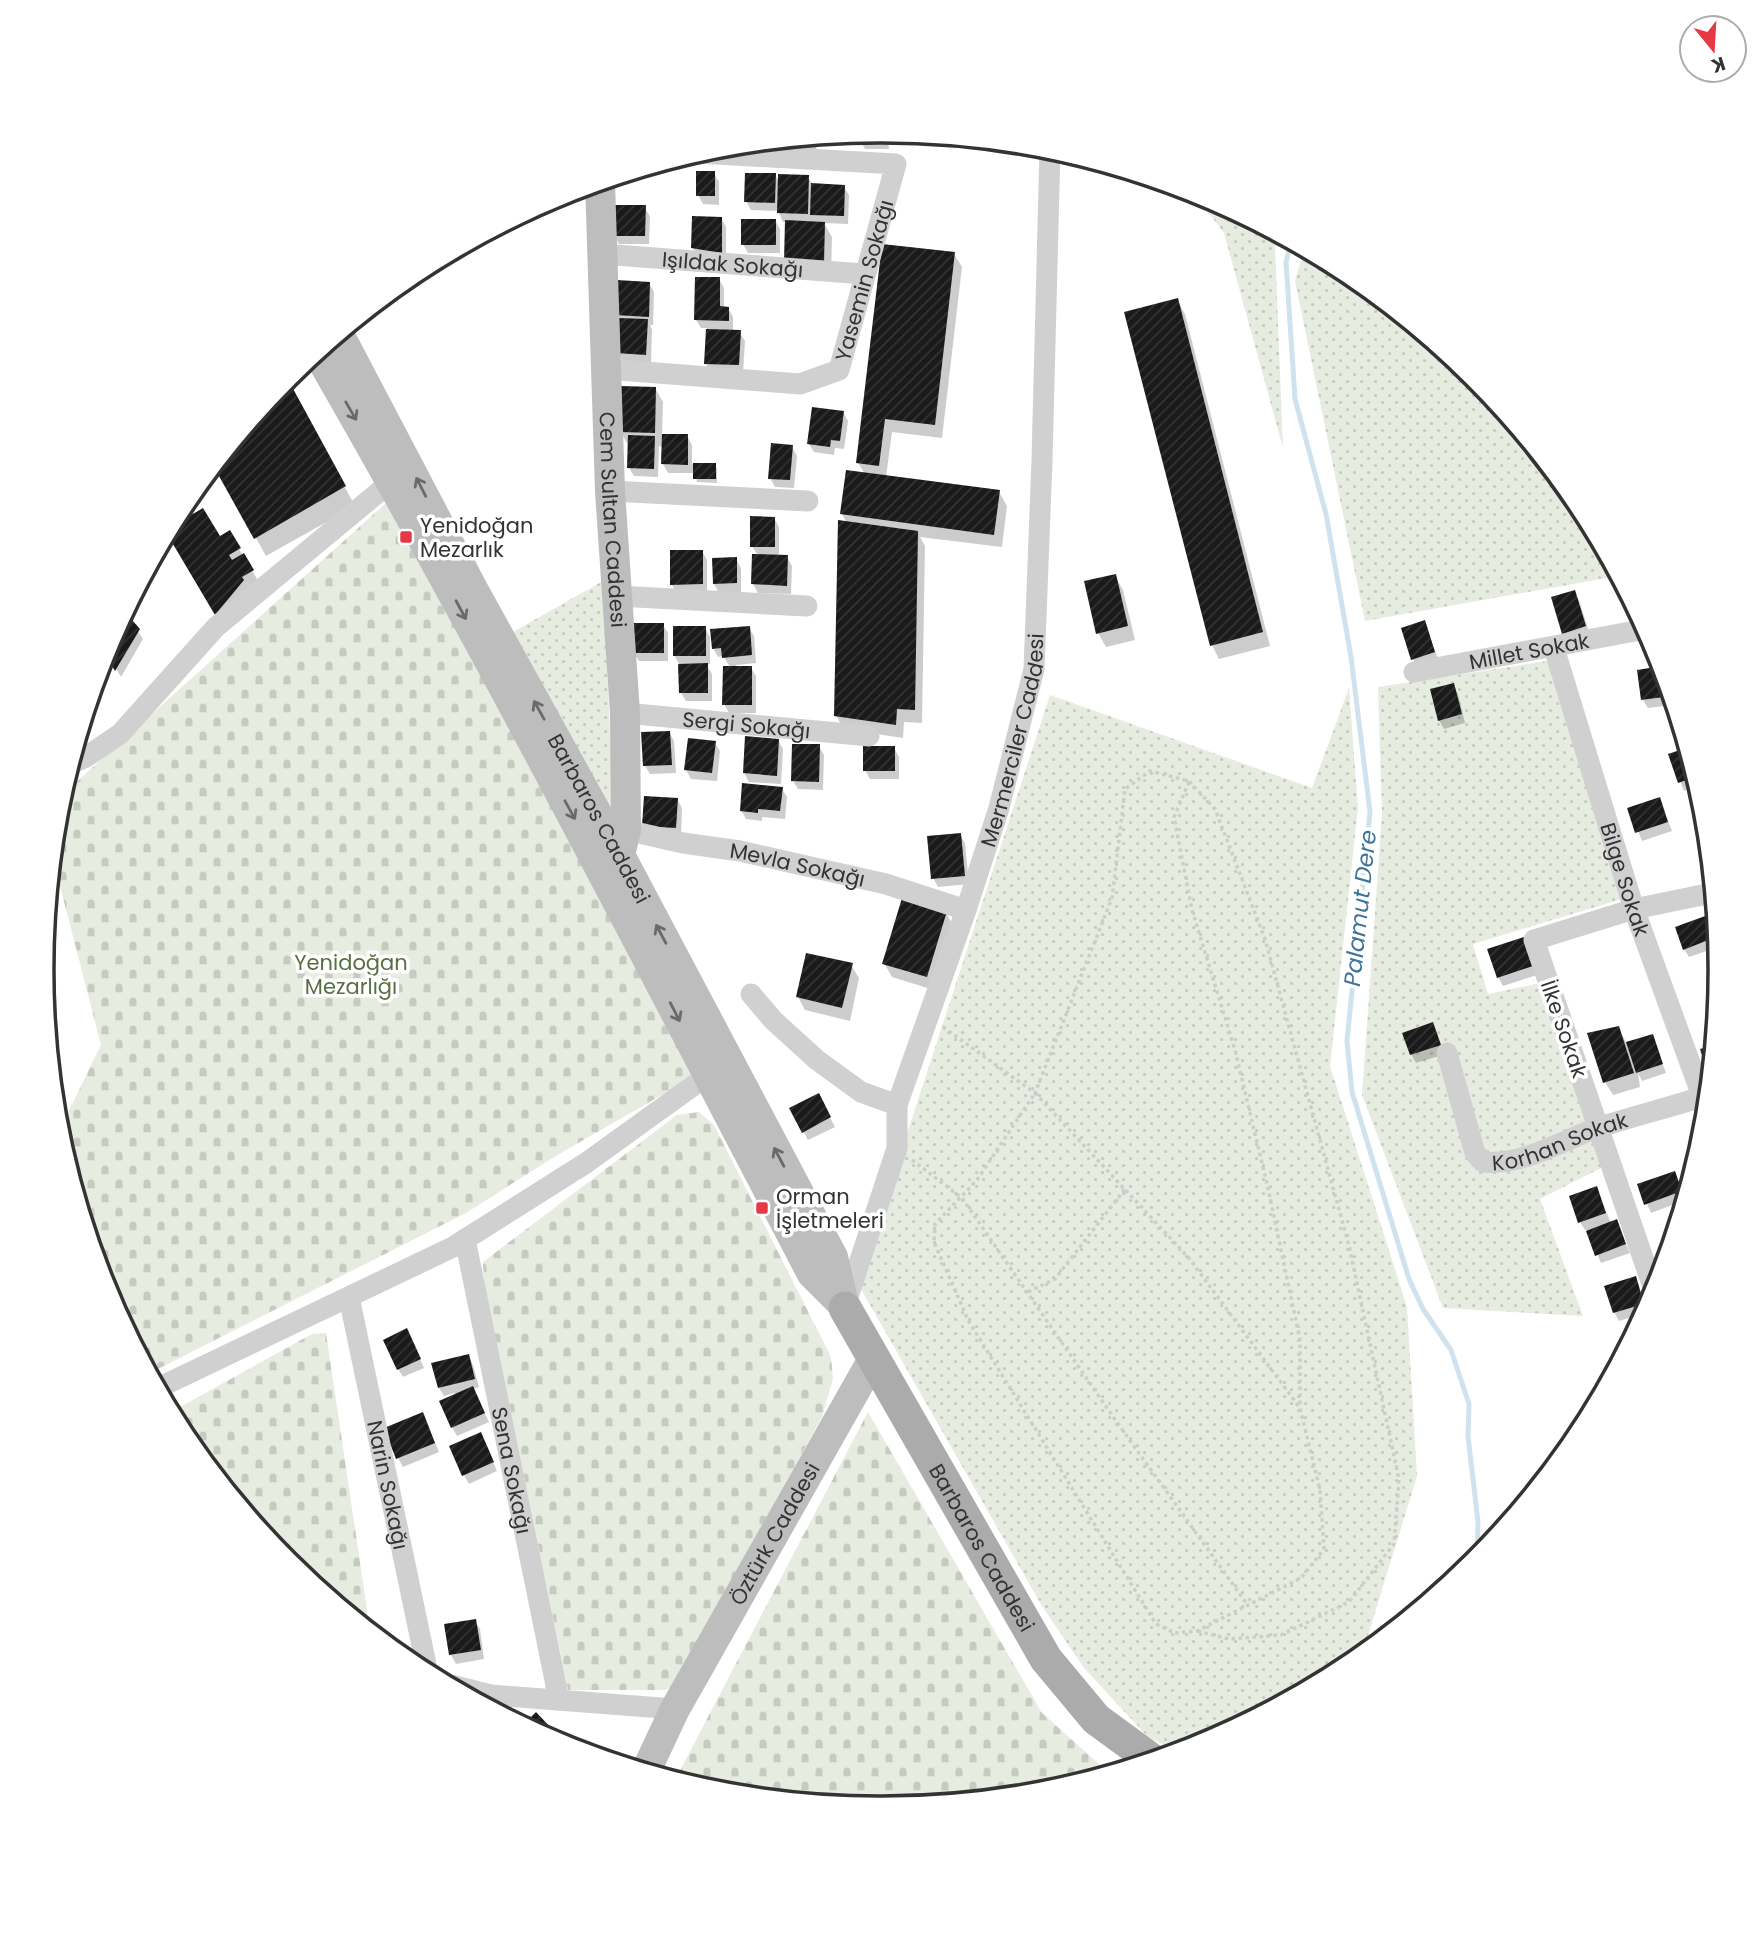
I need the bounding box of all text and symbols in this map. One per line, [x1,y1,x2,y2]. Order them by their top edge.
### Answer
north arrow [1678,14,1748,84]
text: K [1708,50,1729,80]
street label: Yasemin Sokağı [828,196,900,365]
street label: Işıldak Sokağı [661,244,804,284]
one-way arrow [344,401,358,421]
street label: Cem Sultan Caddesi [593,411,634,629]
one-way arrow [413,478,427,498]
place label: Yenidoğan Mezarlık [420,511,533,564]
marker: Yenidoğan Mezarlık [398,529,414,545]
one-way arrow [454,600,468,620]
street label: Millet Sokak [1467,625,1592,676]
street label: Mermerciler Caddesi [973,633,1050,850]
one-way arrow [532,700,546,720]
street label: Sergi Sokağı [681,704,812,745]
street label: Barbaros Caddesi [541,728,657,908]
one-way arrow [563,800,577,820]
street label: Bilge Sokak [1594,819,1657,940]
water label: Palamut Dere [1336,828,1384,988]
street label: Mevla Sokağı [728,835,868,893]
one-way arrow [654,924,667,945]
park label: Yenidoğan Mezarlığı [294,948,408,1001]
street label: İlke Sokak [1534,976,1594,1082]
one-way arrow [669,1001,683,1022]
street label: Korhan Sokak [1491,1105,1631,1177]
one-way arrow [772,1147,786,1167]
place label: Orman İşletmeleri [776,1182,884,1235]
marker: Orman İşletmeleri [754,1200,770,1216]
street label: Sena Sokağı [485,1404,539,1536]
street label: Narin Sokağı [361,1418,416,1552]
street label: Öztürk Caddesi [722,1457,826,1610]
street label: Barbaros Caddesi [923,1458,1042,1637]

